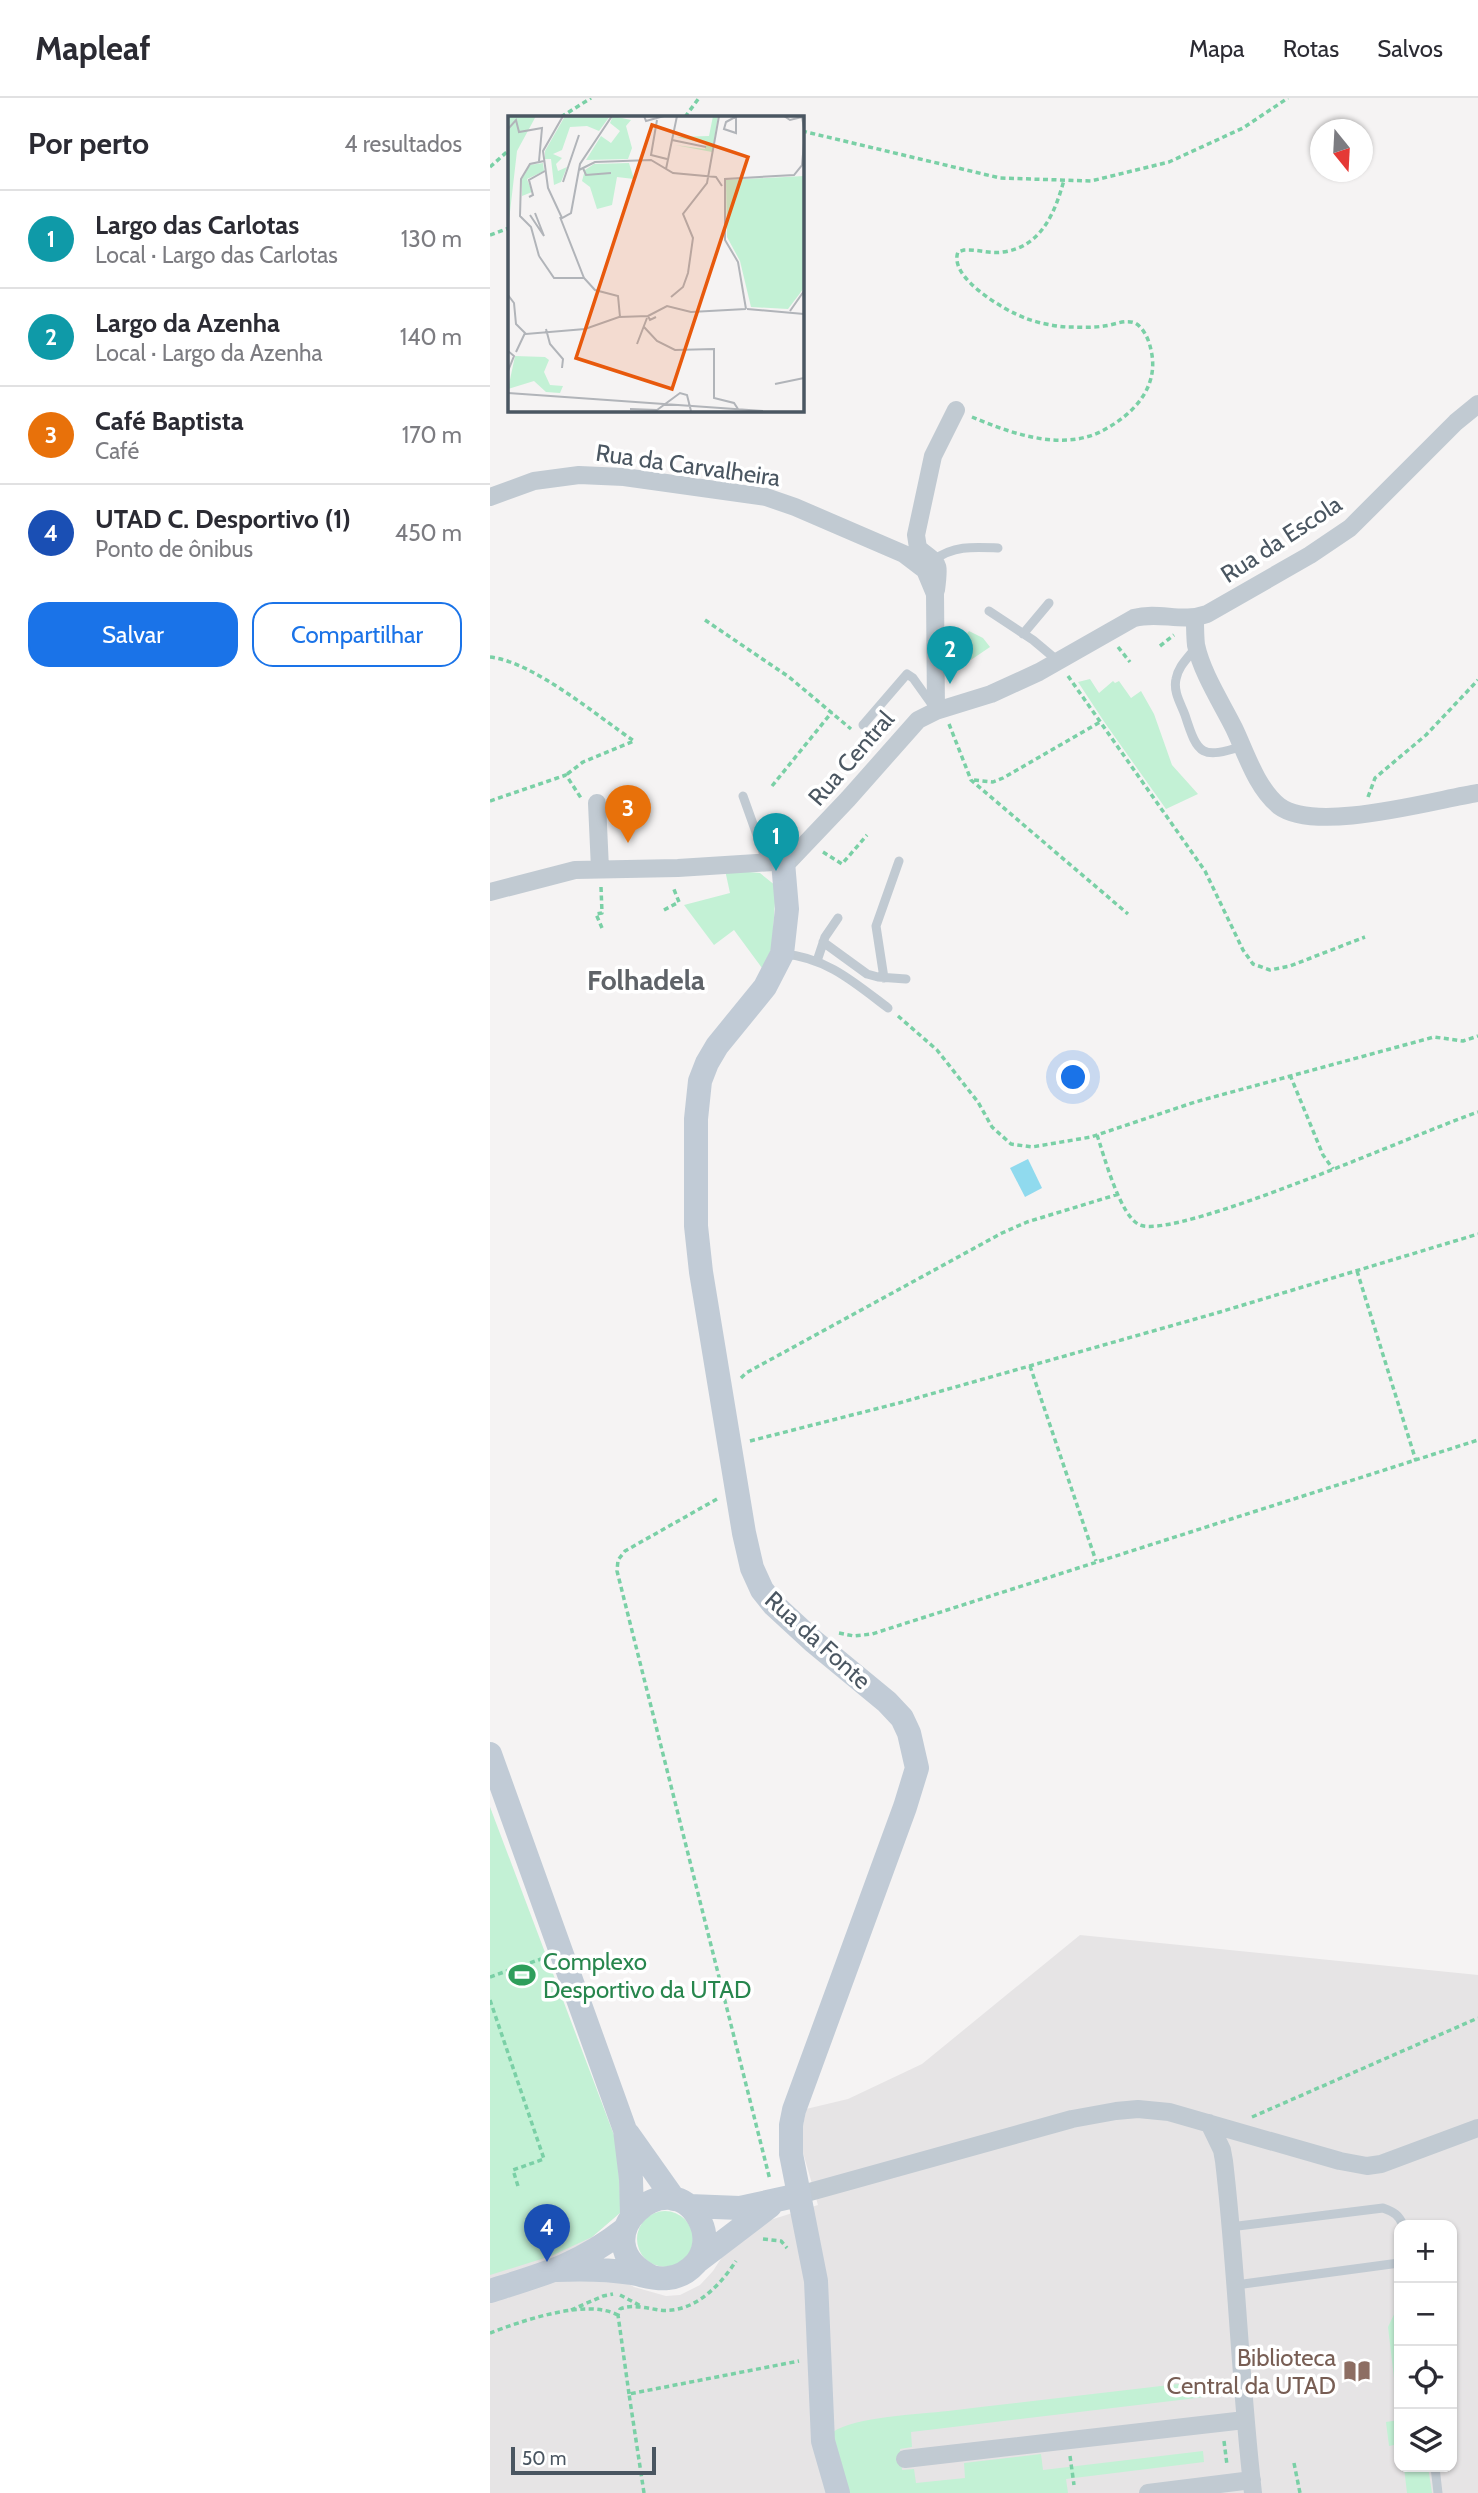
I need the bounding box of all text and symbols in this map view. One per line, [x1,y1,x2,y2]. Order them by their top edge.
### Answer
text: Mapleaf [35,28,151,68]
text: Mapa [1189,34,1245,63]
text: Rotas [1283,34,1339,63]
text: Salvos [1377,34,1443,63]
inset map [508,116,803,411]
north arrow [1310,119,1373,182]
text: Por perto [28,125,149,162]
text: 4 resultados [344,130,462,158]
text: Largo das Carlotas [95,209,299,241]
text: 1 [47,225,55,253]
text: 130 m [401,225,462,253]
text: Local · Largo das Carlotas [95,241,338,269]
text: Largo da Azenha [95,307,280,339]
text: 2 [45,323,57,351]
text: 140 m [400,323,462,351]
text: Local · Largo da Azenha [95,339,323,367]
text: Café Baptista [95,405,244,437]
text: 3 [45,421,57,449]
text: 170 m [402,421,462,449]
text: Café [95,437,139,465]
street label: Rua da Carvalheira [594,438,783,492]
street label: Rua da Escola [1215,489,1347,589]
text: UTAD C. Desportivo (1) [95,503,351,535]
text: 4 [44,519,58,547]
text: 450 m [395,519,462,547]
text: Ponto de ônibus [95,535,253,563]
button: Salvar [28,602,238,667]
button: Compartilhar [252,602,462,667]
pin: 2 [927,626,973,684]
street label: Rua Central [802,704,900,811]
pin: 3 [605,785,651,843]
pin: 1 [753,813,799,871]
district label: Folhadela [587,963,705,997]
your location [1056,1060,1090,1094]
street label: Rua da Fonte [759,1585,877,1695]
place label: Complexo Desportivo da UTAD [543,1947,751,2004]
sports icon: Complexo Desportivo da UTAD [507,1960,537,1990]
pin: 4 [524,2204,570,2262]
map controls [1394,2220,1457,2472]
button: + [1394,2220,1457,2283]
button: − [1394,2283,1457,2346]
place label: Biblioteca Central da UTAD [1167,2343,1336,2400]
button: locate [1394,2346,1457,2409]
library icon: Biblioteca Central da UTAD [1342,2356,1372,2386]
button: layers [1394,2409,1457,2472]
scale bar [511,2444,656,2476]
text: 50 m [522,2447,566,2470]

